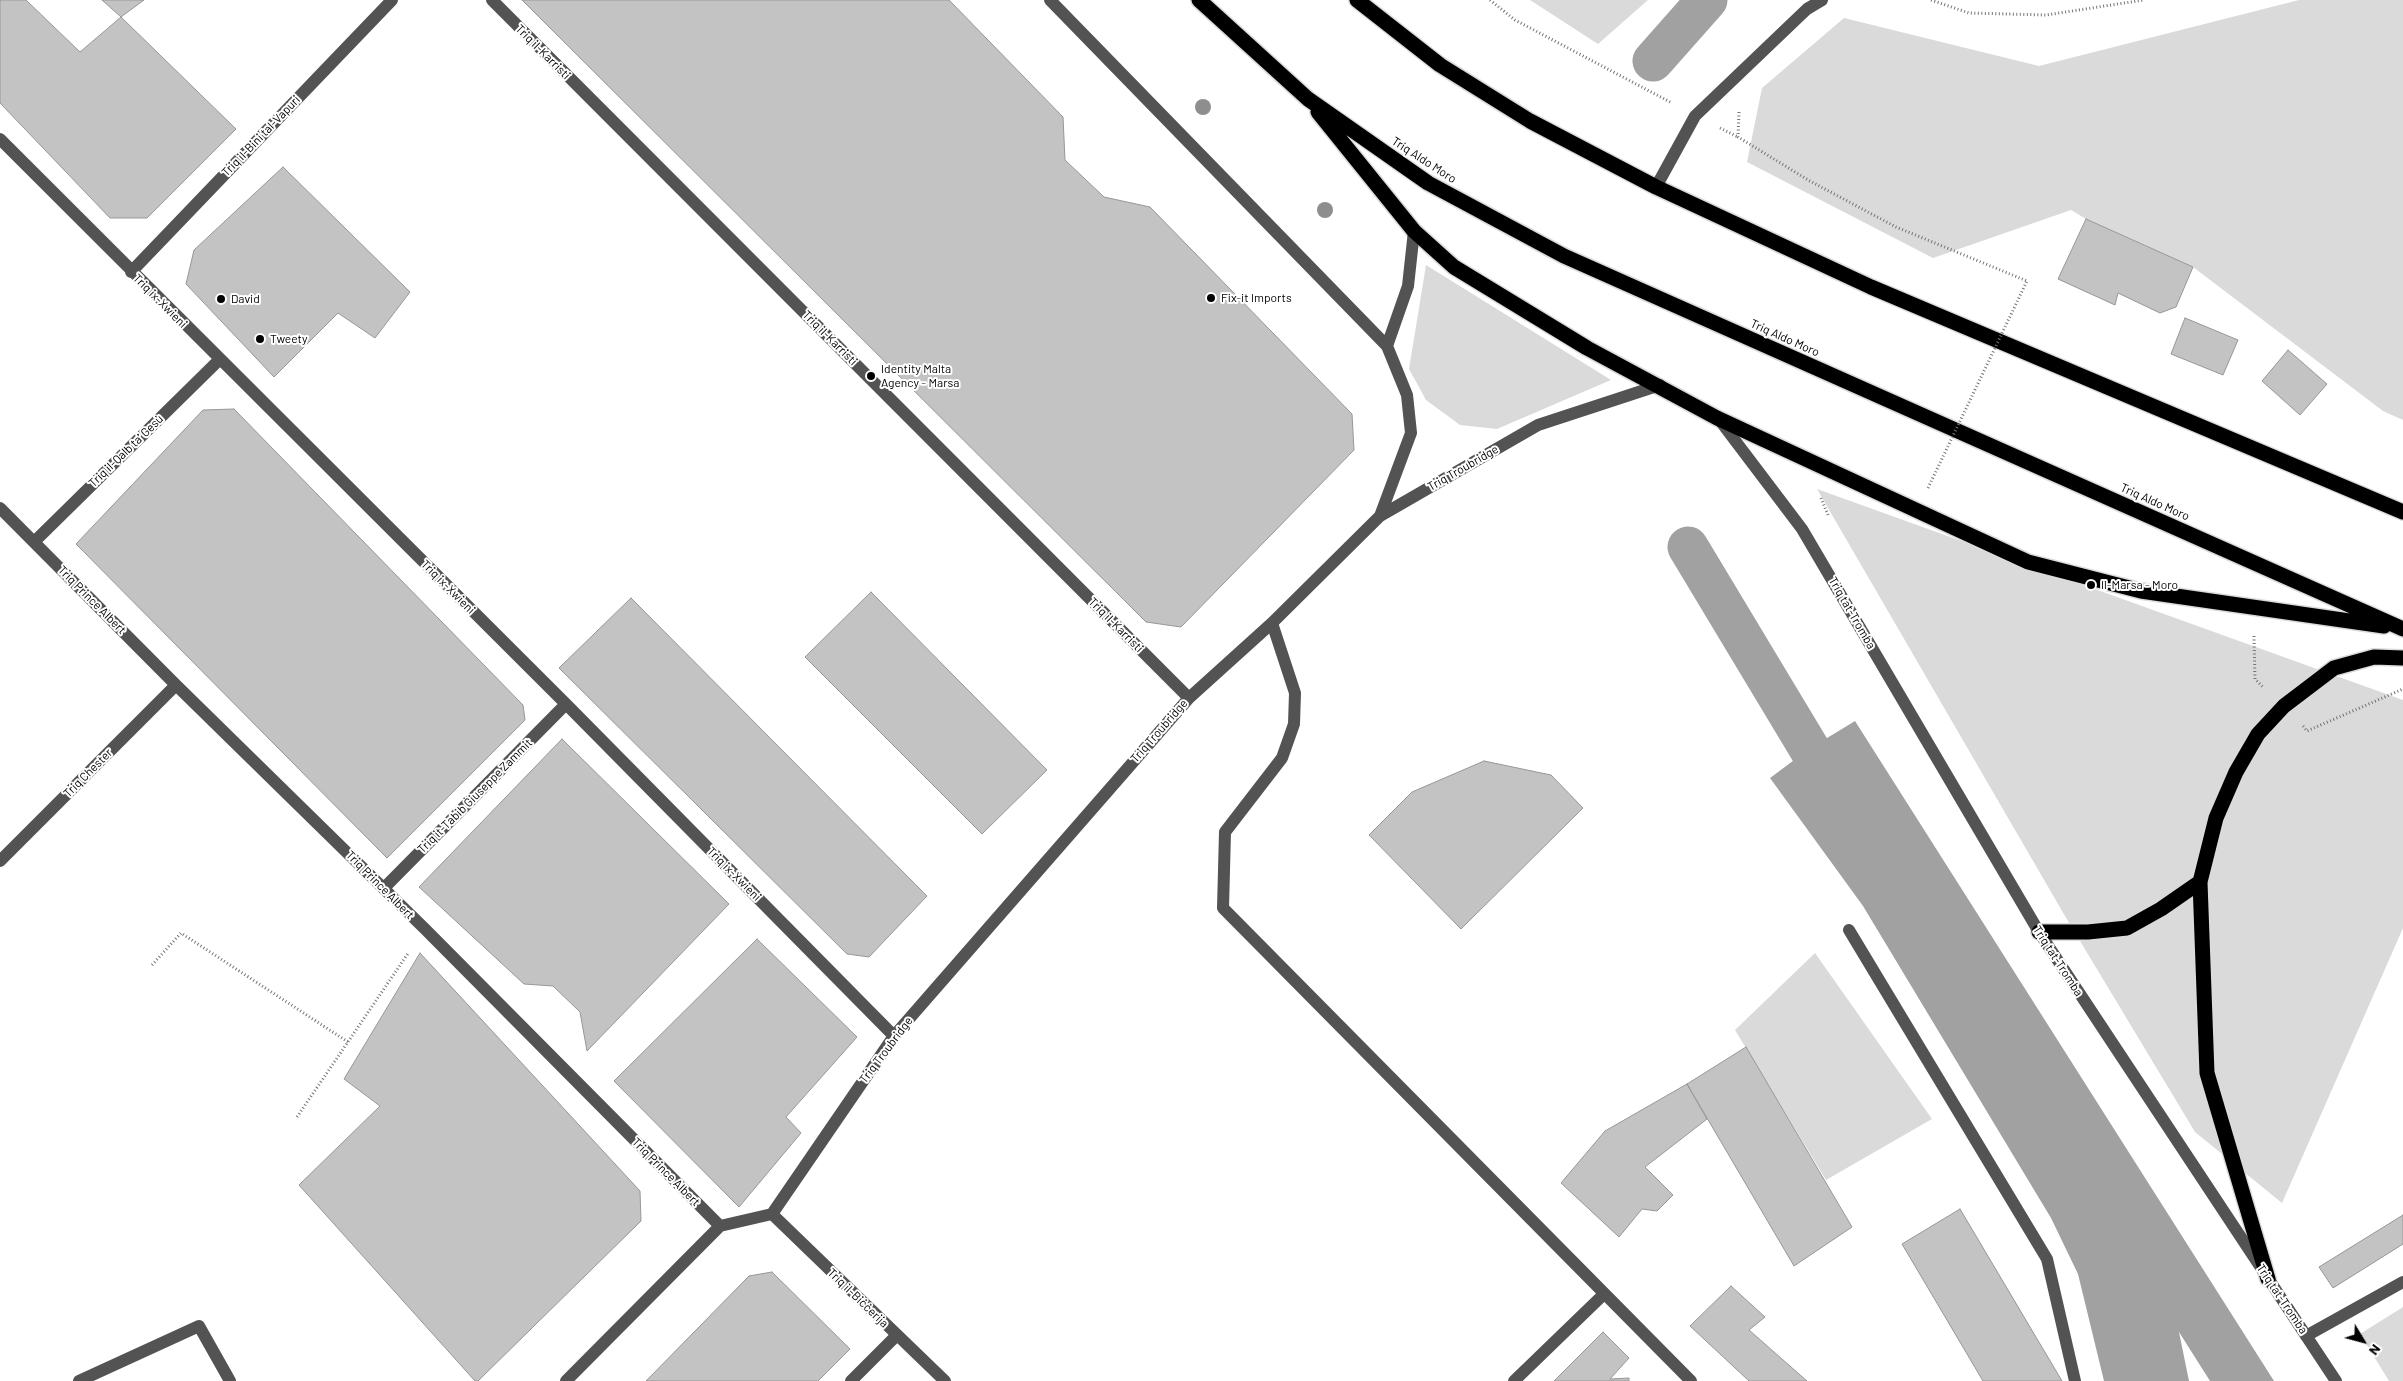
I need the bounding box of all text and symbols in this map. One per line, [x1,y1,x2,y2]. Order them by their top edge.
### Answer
street label: Triq il-Karristi [513,22,573,82]
street label: Triq il-Bini tal-Vapuri [219,93,303,179]
street label: Triq Aldo Moro [1389,134,1459,186]
street label: Triq ix-Xwieni [130,271,190,331]
place label: Fix-it Imports [1221,291,1292,305]
place label: David [231,292,260,306]
marker: Fix-it Imports [1205,292,1217,304]
marker: David [215,293,227,305]
street label: Triq il-Karristi [800,308,860,368]
street label: Triq Aldo Moro [1748,316,1822,360]
place label: Tweety [270,332,307,346]
marker: Tweety [254,333,266,345]
place label: Identity Malta Agency - Marsa [881,362,959,390]
marker: Identity Malta Agency - Marsa [865,370,877,382]
street label: Triq il-Qalb ta' Gesù [86,412,166,490]
street label: Triq Troubridge [1425,442,1501,494]
street label: Triq Aldo Moro [2118,480,2192,524]
street label: Triq ix-Xwieni [418,557,478,617]
street label: Triq Prince Albert [55,563,129,637]
street label: Triq tat-Tromba [1826,574,1878,652]
place label: Il-Marsa - Moro [2101,578,2178,592]
marker: Il-Marsa - Moro [2085,579,2097,591]
street label: Triq il-Karristi [1086,595,1146,655]
street label: Triq Troubridge [1127,696,1191,766]
street label: Triq it-Tabib Ġiuseppe Zammit [415,736,535,856]
street label: Triq Chester [61,746,115,800]
street label: Triq ix-Xwieni [704,844,764,904]
street label: Triq Prince Albert [343,848,417,922]
street label: Triq tat-Tromba [2030,923,2086,999]
street label: Triq Troubridge [856,1014,916,1086]
street label: Triq Prince Albert [629,1135,703,1209]
street label: Triq tat-Tromba [2253,1261,2311,1337]
street label: Triq il-Biċċerija [825,1265,891,1331]
north arrow [2338,1316,2388,1366]
text: N [2366,1341,2385,1359]

